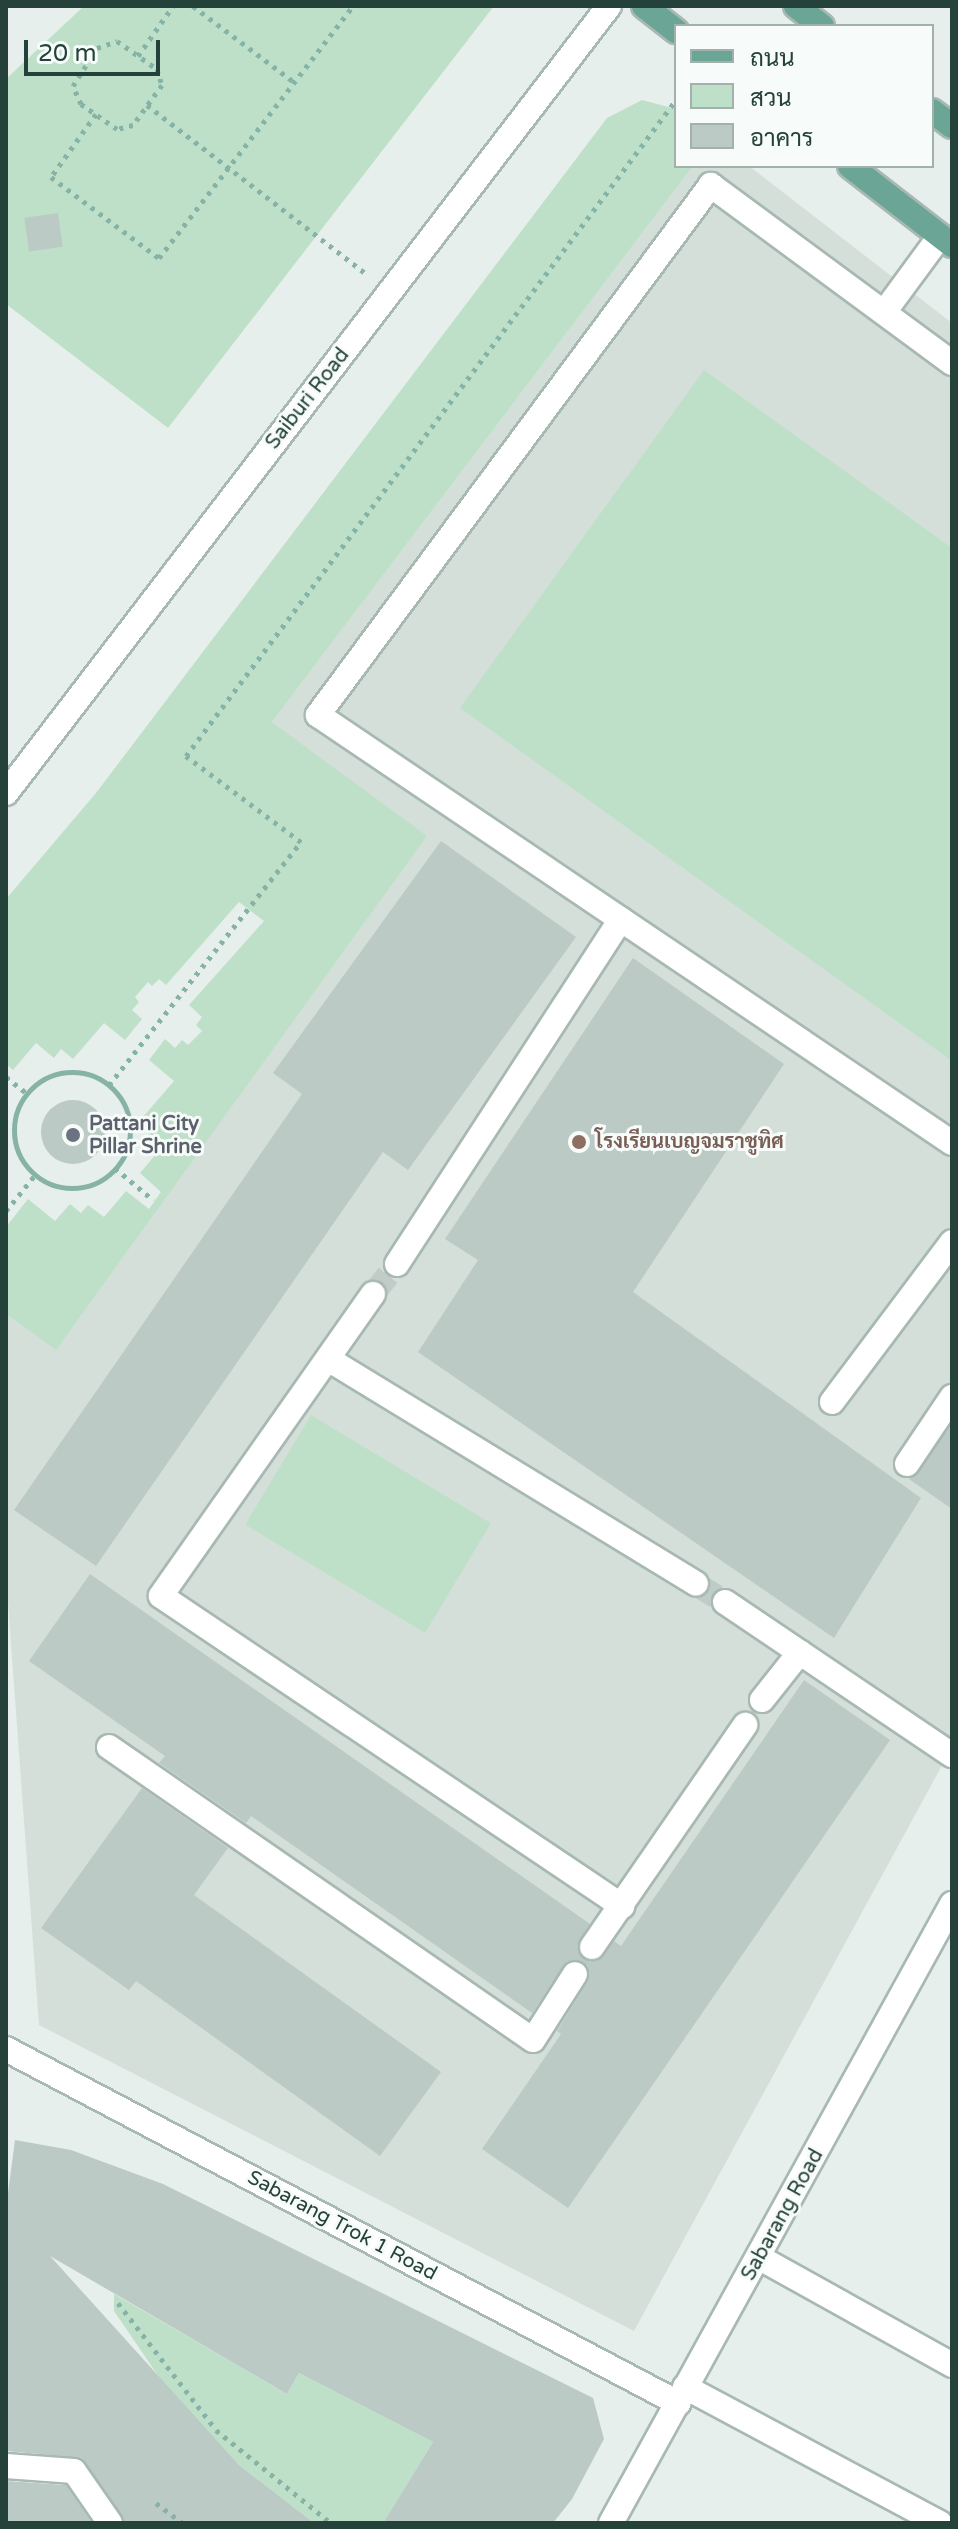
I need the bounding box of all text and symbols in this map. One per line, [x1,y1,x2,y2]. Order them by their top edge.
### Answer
scale bar [28,24,164,74]
legend [674,24,934,168]
text: 20 m [38,39,96,68]
text: ถนน [750,44,795,73]
text: สวน [750,84,792,113]
text: อาคาร [750,124,813,153]
street label: Saiburi Road [261,344,355,454]
place label: Pattani City Pillar Shrine [89,1112,202,1159]
marker: Pattani City Pillar Shrine [64,1126,82,1144]
place label: โรงเรียนเบญจมราชูทิศ [595,1130,784,1154]
marker: โรงเรียนเบญจมราชูทิศ [570,1133,588,1151]
street label: Sabarang Road [737,2145,829,2285]
street label: Sabarang Trok 1 Road [243,2166,441,2286]

